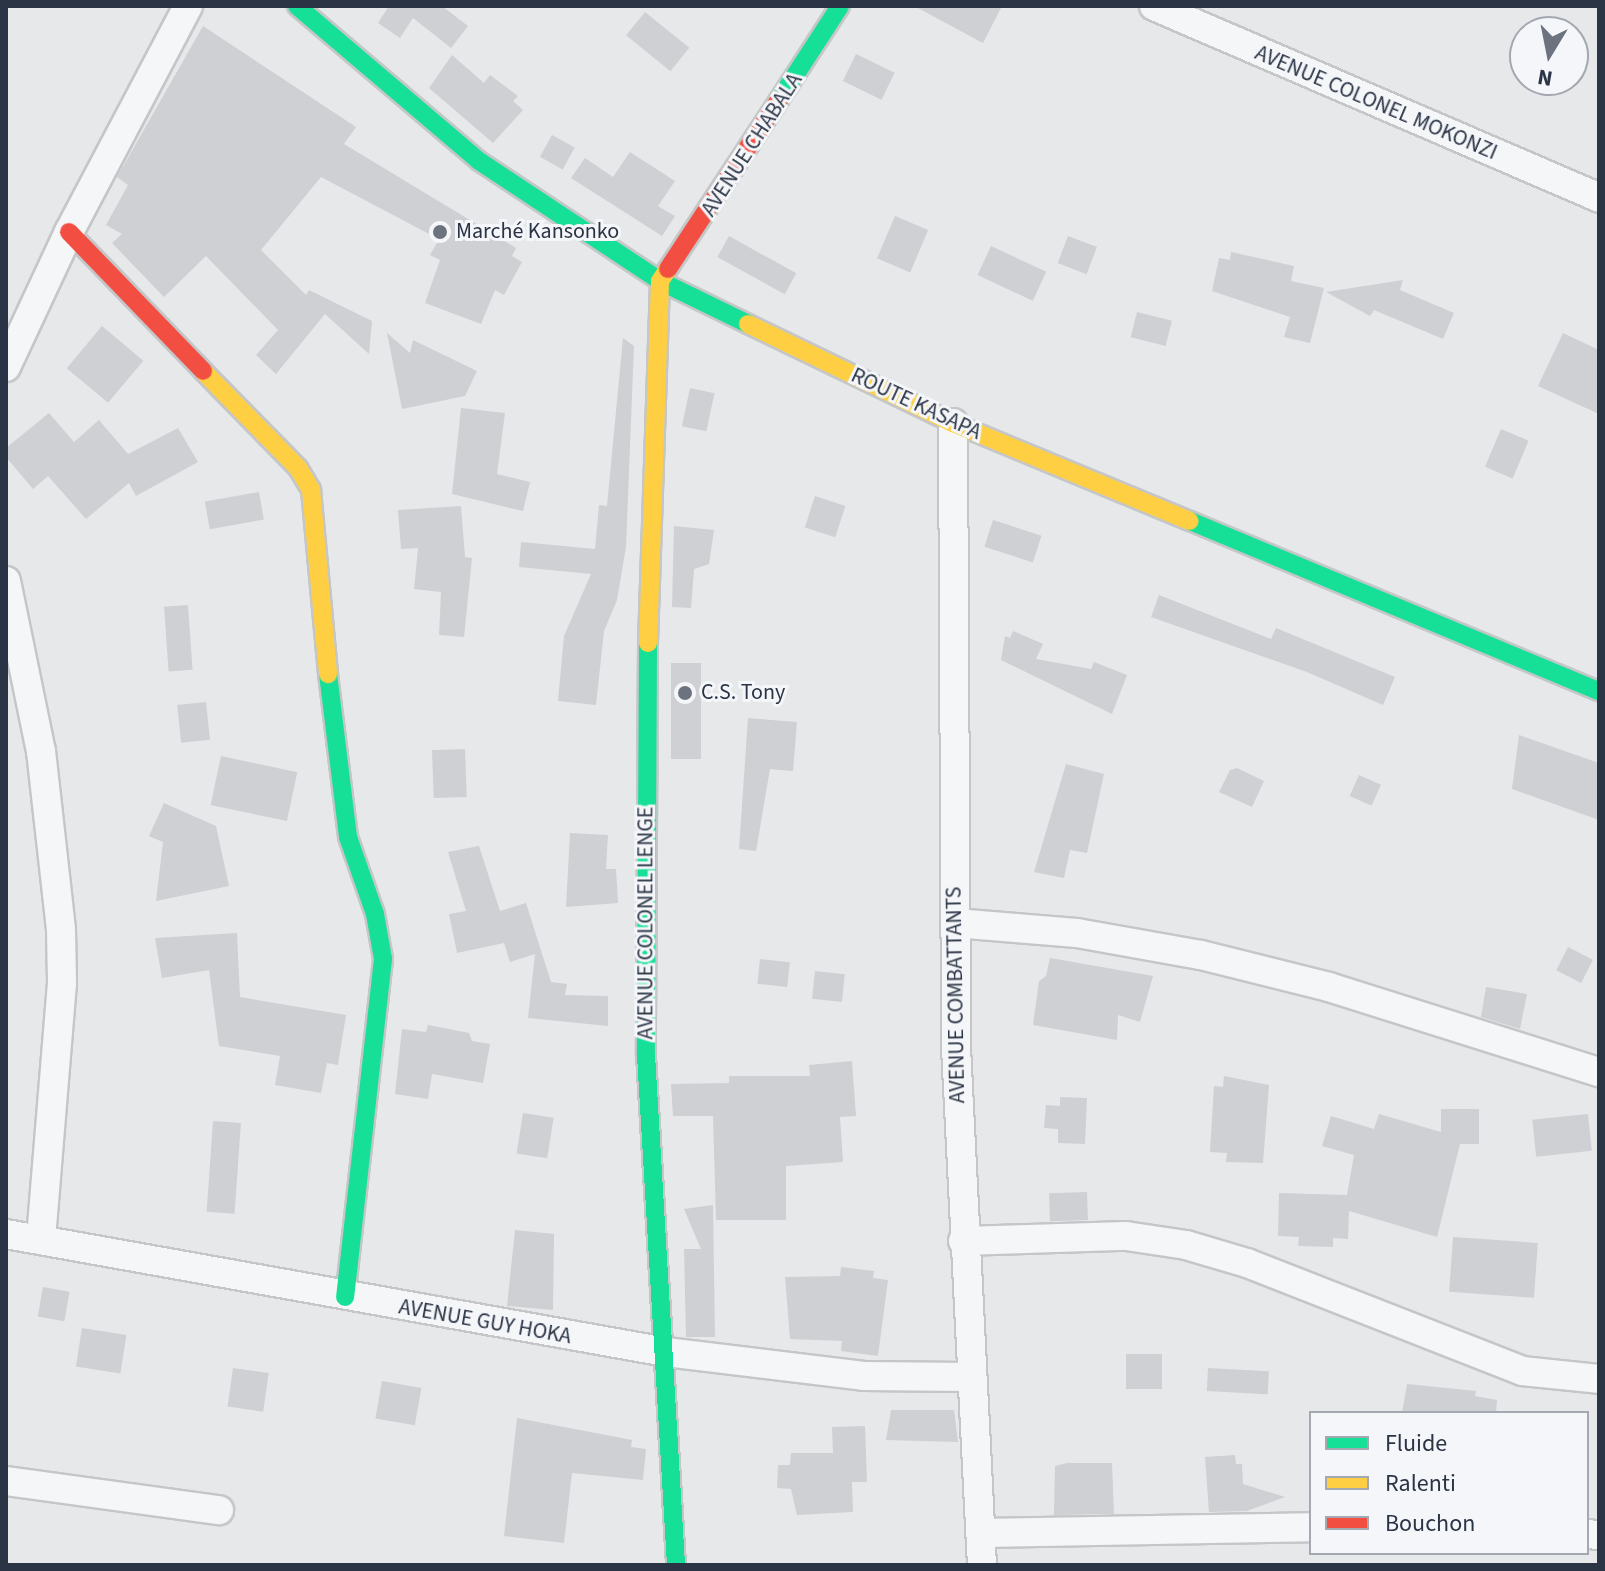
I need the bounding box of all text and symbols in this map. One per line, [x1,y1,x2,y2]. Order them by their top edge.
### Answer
north arrow [1509,16,1589,96]
street label: AVENUE COLONEL MOKONZI [1251,40,1501,166]
text: N [1535,61,1555,95]
street label: AVENUE CHABALA [696,68,808,222]
place label: Marché Kansonko [456,219,619,245]
marker: Marché Kansonko [431,223,449,241]
street label: ROUTE KASAPA [847,362,985,446]
place label: C.S. Tony [701,680,785,706]
marker: C.S. Tony [676,684,694,702]
street label: AVENUE COLONEL LENGE [633,807,659,1039]
street label: AVENUE COMBATTANTS [941,886,971,1104]
street label: AVENUE GUY HOKA [397,1294,573,1350]
legend [1309,1411,1589,1555]
text: Fluide [1385,1426,1447,1461]
text: Ralenti [1385,1466,1456,1501]
text: Bouchon [1385,1506,1475,1541]

